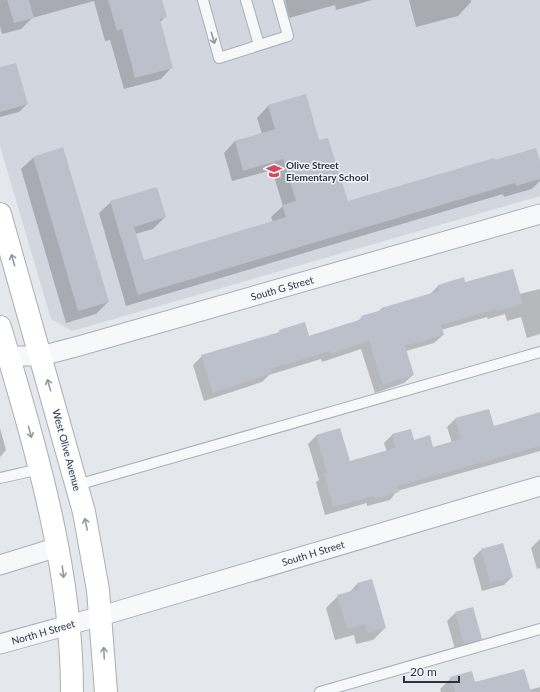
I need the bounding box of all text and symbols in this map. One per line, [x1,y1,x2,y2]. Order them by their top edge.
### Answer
one-way arrow [210,31,217,44]
place label: Olive Street Elementary School [286,159,369,183]
school or university icon: Olive Street Elementary School [265,162,283,180]
one-way arrow [9,254,16,267]
street label: South G Street [249,273,315,303]
one-way arrow [45,379,53,392]
street label: West Olive Avenue [50,408,84,492]
one-way arrow [26,425,34,438]
one-way arrow [82,518,90,531]
street label: South H Street [280,538,346,568]
one-way arrow [59,565,67,578]
street label: North H Street [10,617,76,647]
one-way arrow [101,647,108,660]
scale bar [404,658,459,684]
text: 20 m [410,664,437,679]

